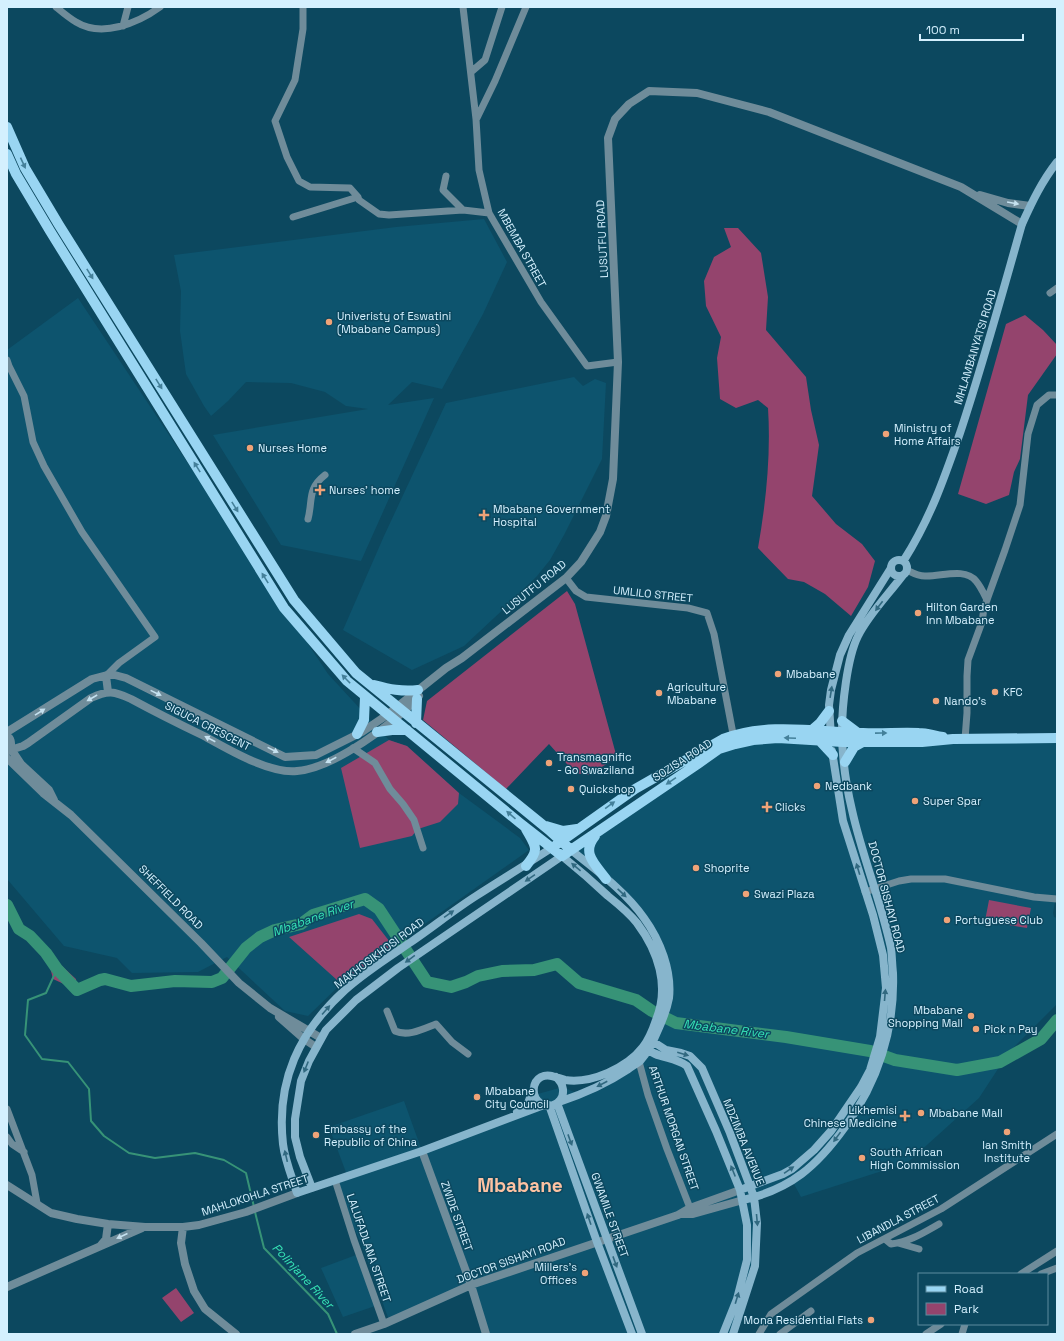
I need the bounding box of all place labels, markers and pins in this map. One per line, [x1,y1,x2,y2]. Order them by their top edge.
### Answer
place label: Univeristy of Eswatini (Mbabane Campus) [337,309,451,336]
marker: Univeristy of Eswatini (Mbabane Campus) [324,317,334,327]
place label: Ministry of Home Affairs [894,421,961,448]
marker: Ministry of Home Affairs [881,429,891,439]
place label: Nurses Home [258,441,327,455]
marker: Nurses Home [245,443,255,453]
place label: Nurses' home [329,483,400,497]
marker: Nurses' home [314,484,326,496]
place label: Mbabane Government Hospital [493,502,610,529]
marker: Mbabane Government Hospital [478,509,490,521]
place label: Hilton Garden Inn Mbabane [926,600,998,627]
marker: Hilton Garden Inn Mbabane [913,608,923,618]
place label: Mbabane [786,667,836,681]
marker: Mbabane [773,669,783,679]
place label: Agriculture Mbabane [667,680,726,707]
place label: KFC [1003,685,1023,699]
marker: KFC [990,687,1000,697]
marker: Agriculture Mbabane [654,688,664,698]
place label: Nando's [944,694,987,708]
marker: Nando's [931,696,941,706]
place label: Transmagnific - Go Swaziland [557,750,634,777]
marker: Transmagnific - Go Swaziland [544,758,554,768]
place label: Nedbank [825,779,872,793]
marker: Nedbank [812,781,822,791]
place label: Quickshop [579,782,635,796]
marker: Quickshop [566,784,576,794]
place label: Super Spar [923,794,981,808]
marker: Super Spar [910,796,920,806]
place label: Clicks [775,800,806,814]
marker: Clicks [762,802,772,812]
place label: Shoprite [704,861,750,875]
marker: Shoprite [691,863,701,873]
place label: Swazi Plaza [754,887,815,901]
marker: Swazi Plaza [741,889,751,899]
place label: Portuguese Club [955,913,1043,927]
marker: Portuguese Club [942,915,952,925]
place label: Mbabane Shopping Mall [888,1003,963,1030]
marker: Mbabane Shopping Mall [966,1011,976,1021]
place label: Pick n Pay [984,1022,1038,1036]
marker: Pick n Pay [971,1024,981,1034]
place label: Mbabane City Council [485,1084,549,1111]
marker: Mbabane City Council [472,1092,482,1102]
place label: Likhemisi Chinese Medicine [804,1103,897,1130]
place label: Mbabane Mall [929,1106,1003,1120]
marker: Mbabane Mall [916,1108,926,1118]
marker: Likhemisi Chinese Medicine [900,1111,910,1121]
place label: Embassy of the Republic of China [324,1122,418,1149]
marker: Ian Smith Institute [1002,1127,1012,1137]
marker: Embassy of the Republic of China [311,1130,321,1140]
place label: Ian Smith Institute [982,1138,1032,1165]
place label: South African High Commission [870,1145,960,1172]
marker: South African High Commission [857,1153,867,1163]
place label: Millers's Offices [535,1260,577,1287]
marker: Millers's Offices [580,1268,590,1278]
place label: Mona Residential Flats [744,1313,863,1327]
marker: Mona Residential Flats [866,1315,876,1325]

